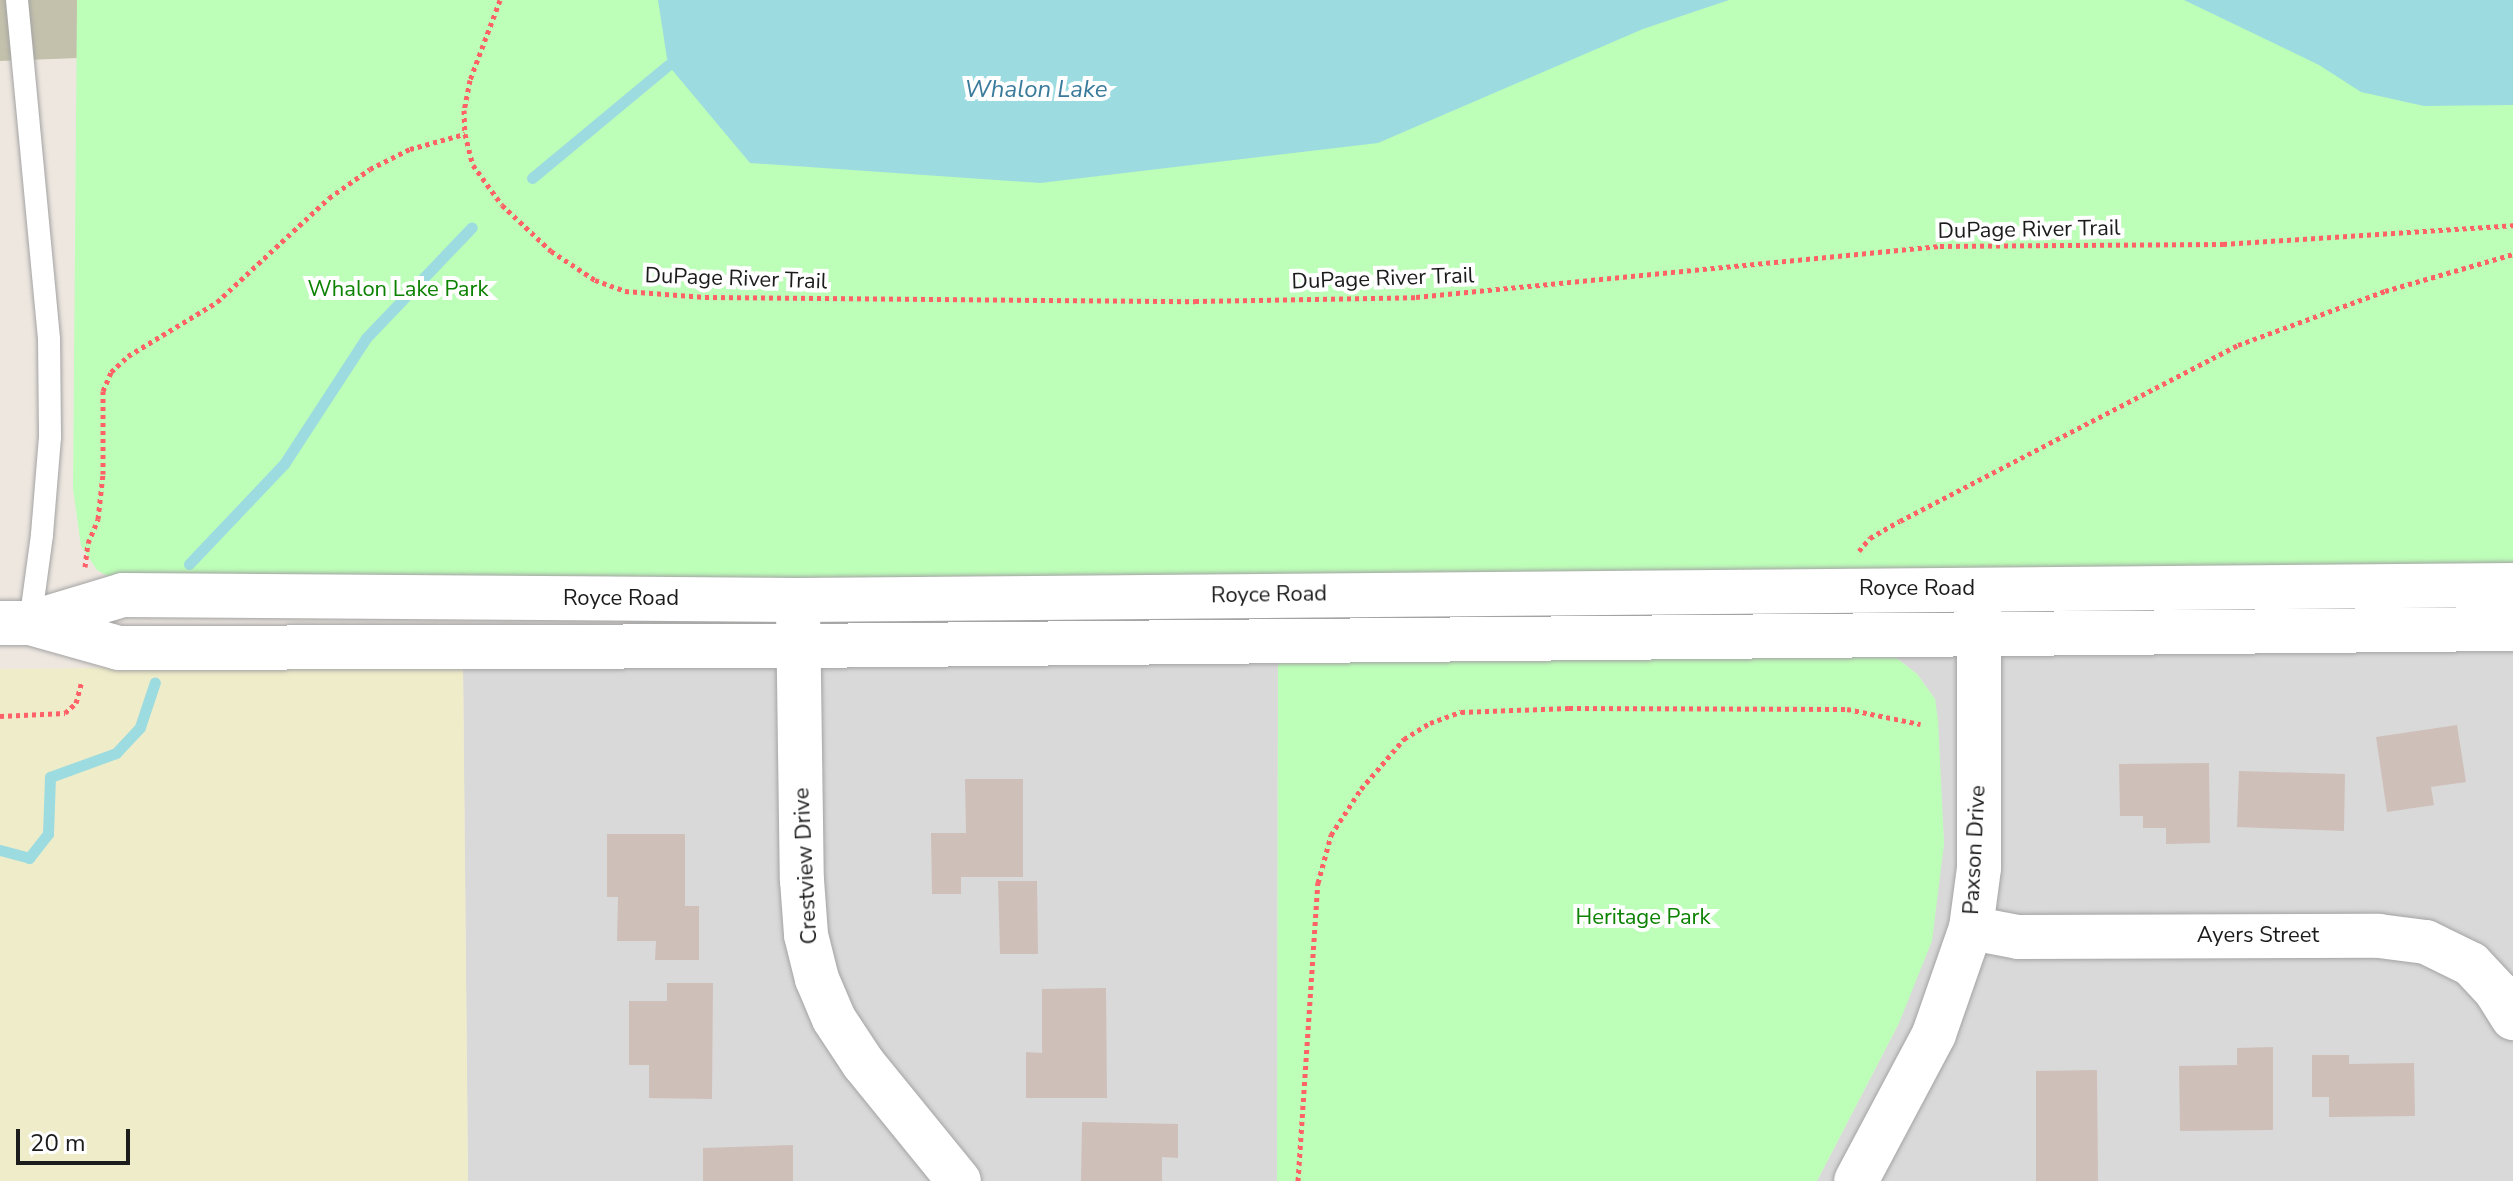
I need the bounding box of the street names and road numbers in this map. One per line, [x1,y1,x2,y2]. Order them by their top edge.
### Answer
street label: DuPage River Trail [1937,215,2121,245]
street label: DuPage River Trail [644,263,828,295]
street label: DuPage River Trail [1291,263,1475,295]
street label: Royce Road [1859,576,1975,602]
street label: Royce Road [1211,581,1327,609]
street label: Royce Road [563,586,679,612]
street label: Paxson Drive [1958,785,1992,915]
street label: Crestview Drive [789,787,823,945]
street label: Ayers Street [2197,923,2319,949]

